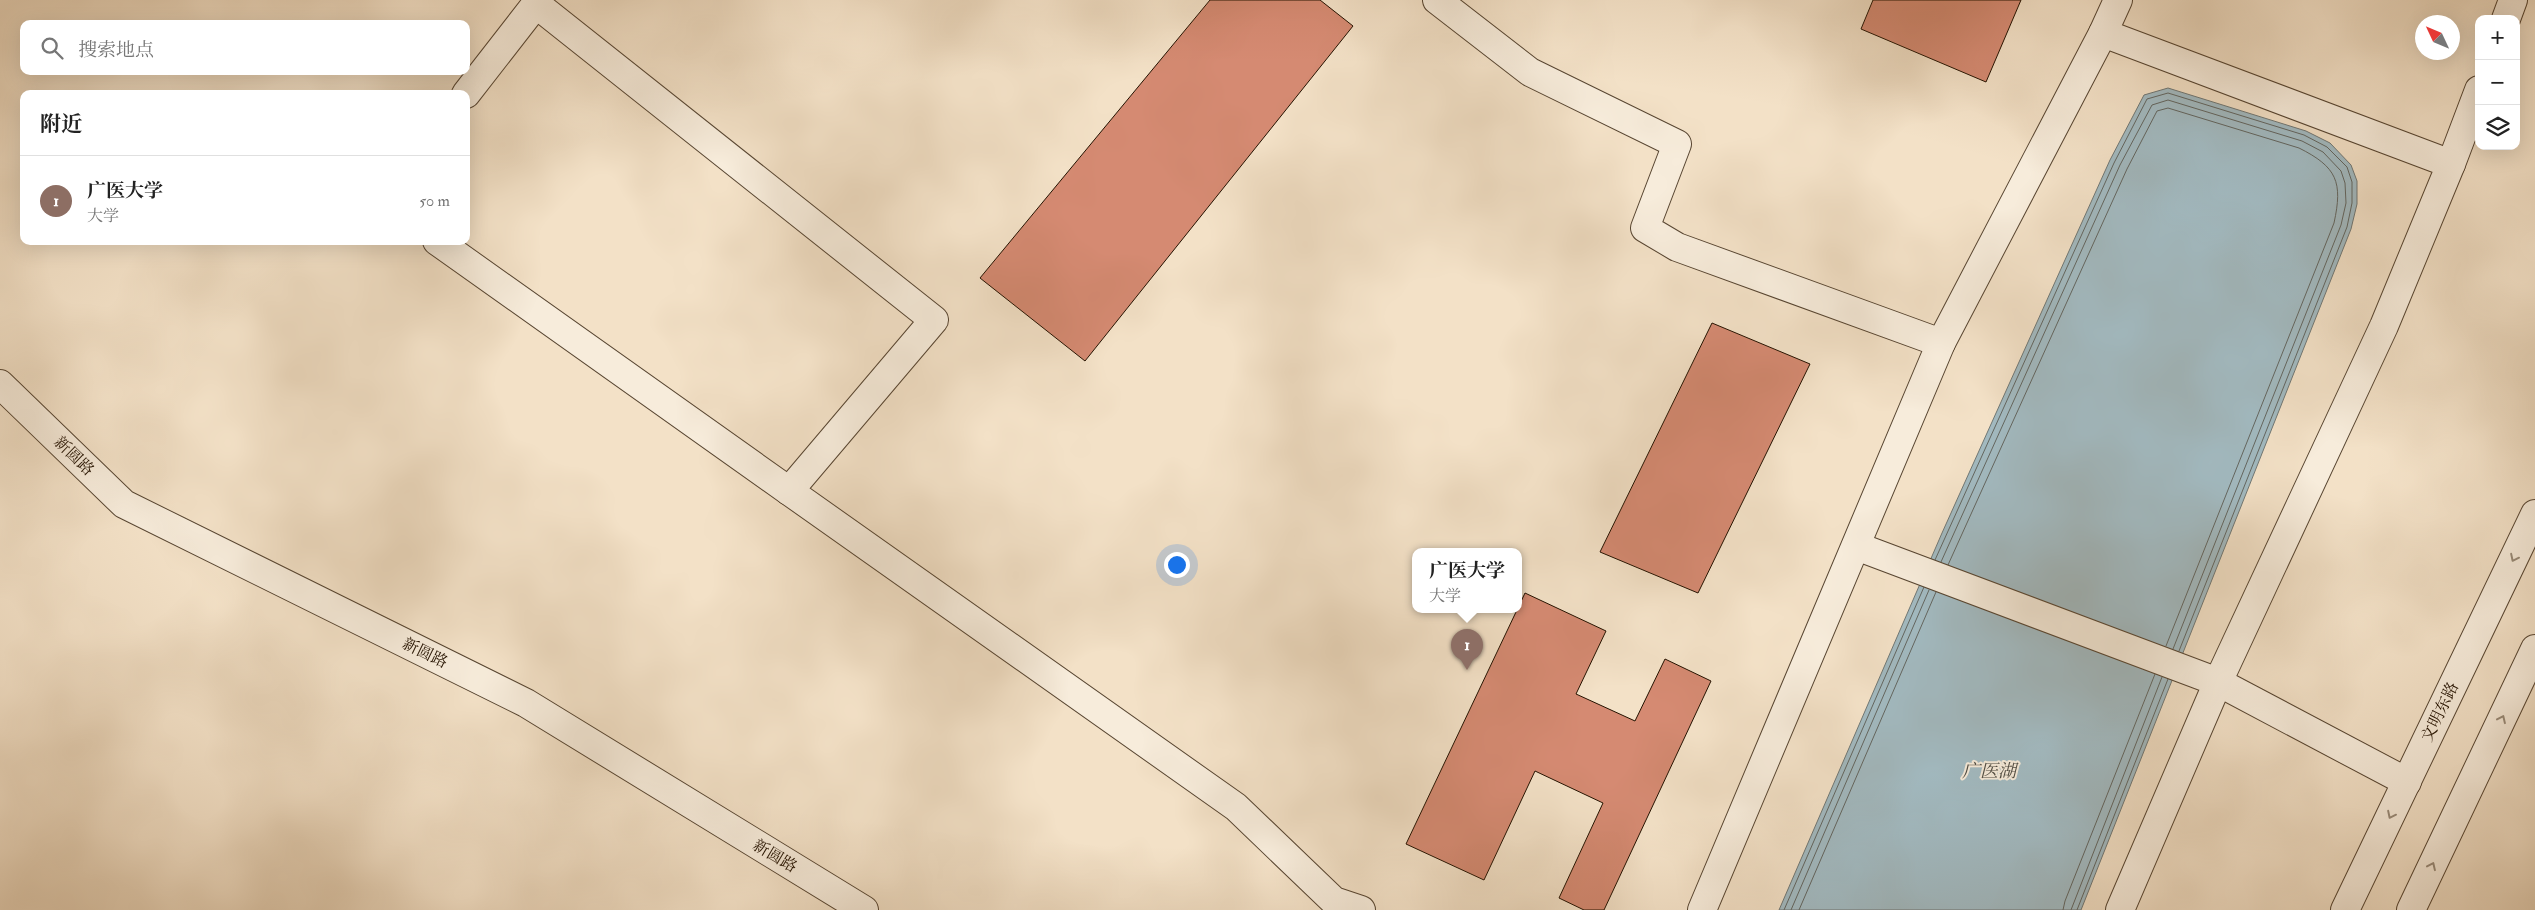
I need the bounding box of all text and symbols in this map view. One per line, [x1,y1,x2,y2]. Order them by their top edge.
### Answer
north arrow [2415,15,2460,60]
map controls [2475,15,2520,150]
button: + [2475,15,2520,60]
search box [20,20,470,75]
icon: search [38,34,66,62]
text: 搜索地点 [78,38,154,62]
button: − [2475,60,2520,105]
button: layers [2475,105,2520,150]
text: 附近 [40,111,82,138]
text: 广医大学 [87,179,163,203]
text: 1 [53,191,59,211]
text: 50 m [419,191,450,211]
text: 大学 [87,206,119,226]
street label: 新圆路 [50,432,98,480]
popup [1412,548,1522,613]
your location [1164,552,1190,578]
one-way arrow [2510,553,2520,562]
text: 广医大学 [1429,559,1505,583]
text: 大学 [1429,586,1461,606]
pin: 1 [1451,629,1483,670]
street label: 新圆路 [399,633,451,673]
street label: 文明东路 [2417,679,2463,745]
one-way arrow [2495,715,2506,724]
water label: 广医湖 [1962,760,2019,783]
one-way arrow [2387,810,2397,819]
street label: 新圆路 [749,835,801,877]
one-way arrow [2426,862,2436,871]

